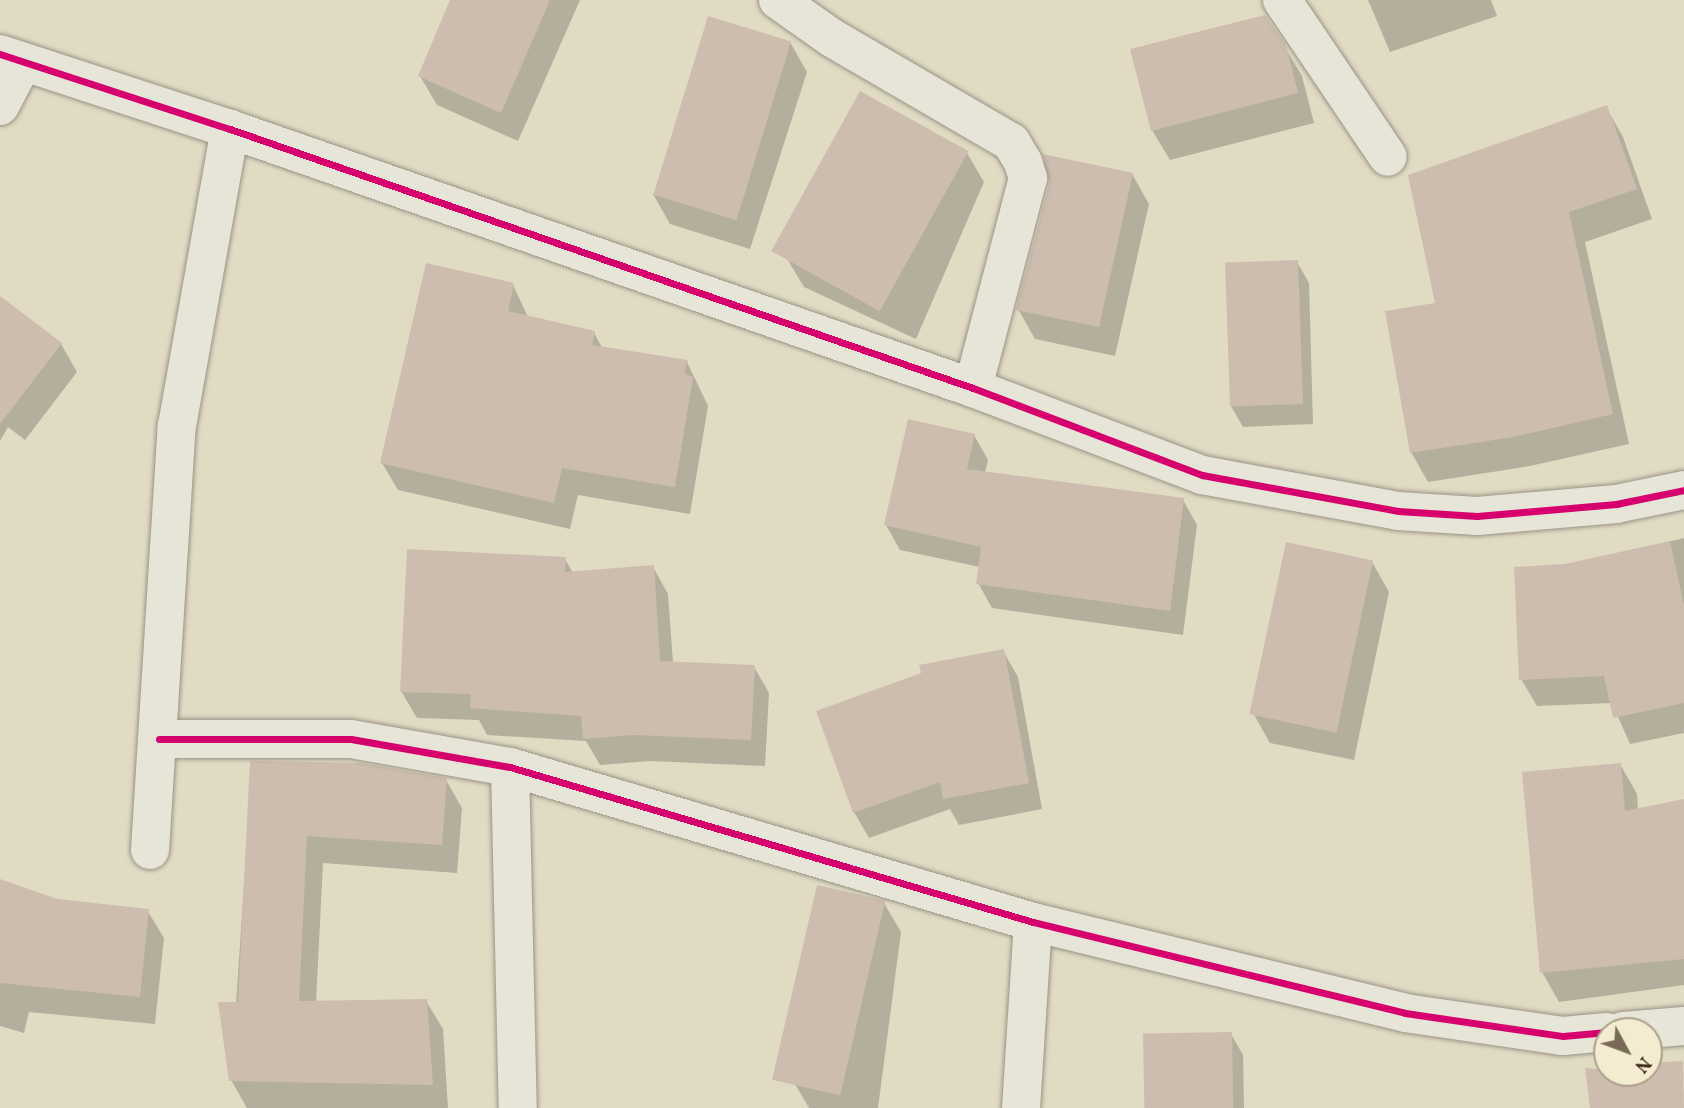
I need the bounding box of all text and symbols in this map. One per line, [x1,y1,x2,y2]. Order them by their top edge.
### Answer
north arrow [1593,1017,1663,1087]
text: N [1628,1051,1657,1078]

